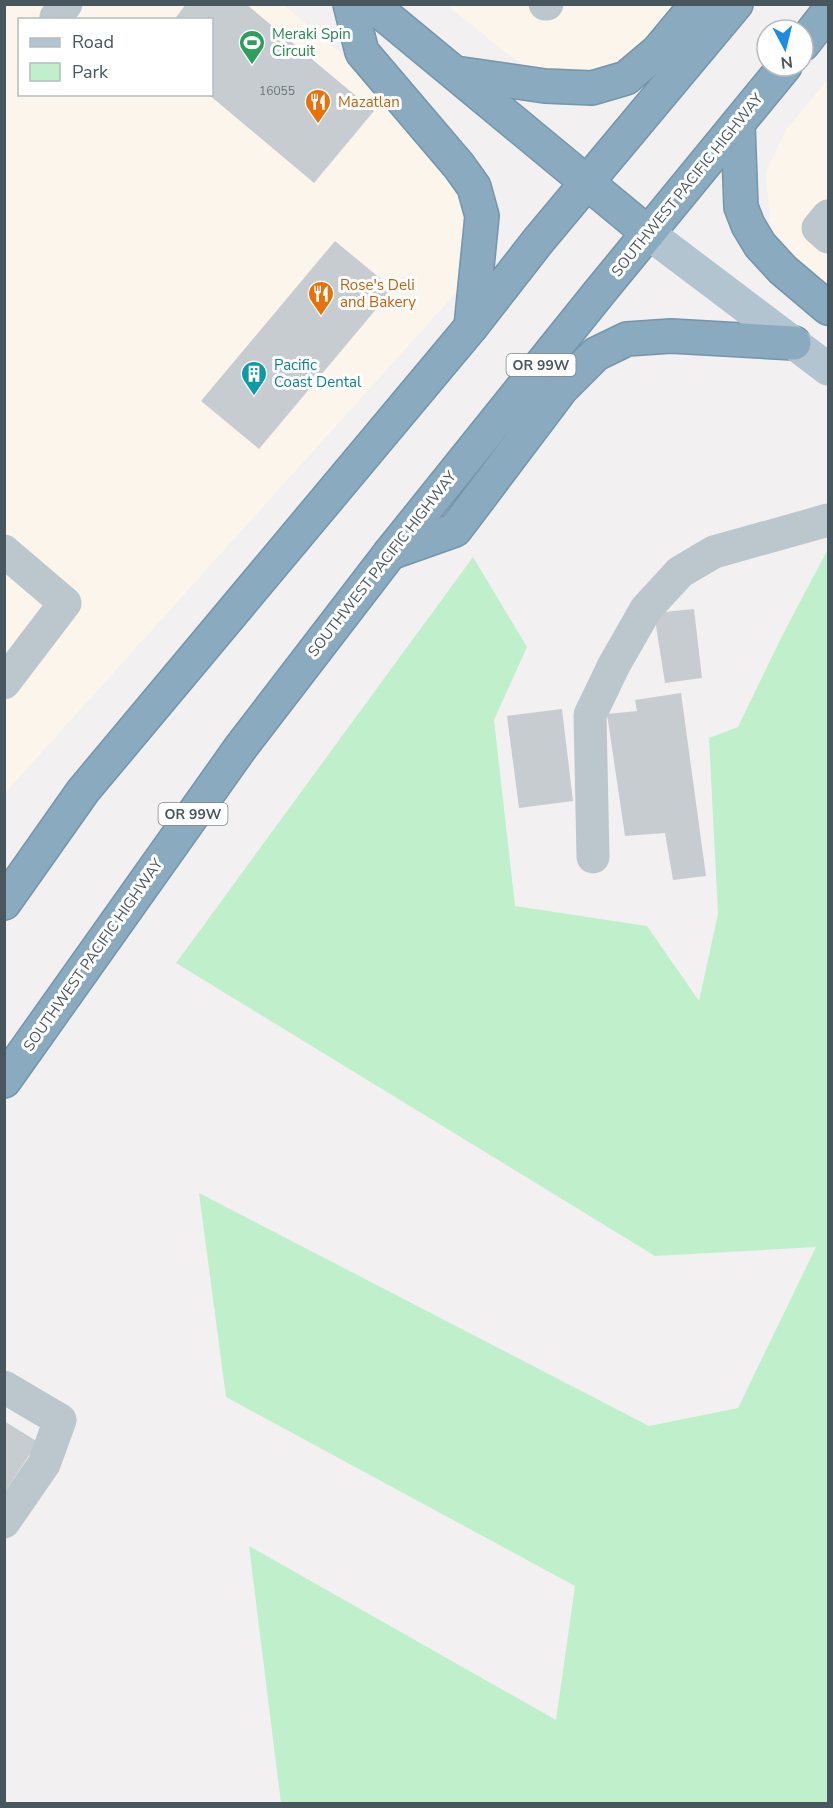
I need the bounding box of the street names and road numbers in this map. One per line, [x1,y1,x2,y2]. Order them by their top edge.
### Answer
street label: SOUTHWEST PACIFIC HIGHWAY [607,88,768,281]
road number: OR 99W [506,354,576,376]
street label: SOUTHWEST PACIFIC HIGHWAY [303,466,461,661]
road number: OR 99W [158,803,228,825]
street label: SOUTHWEST PACIFIC HIGHWAY [19,854,168,1055]

